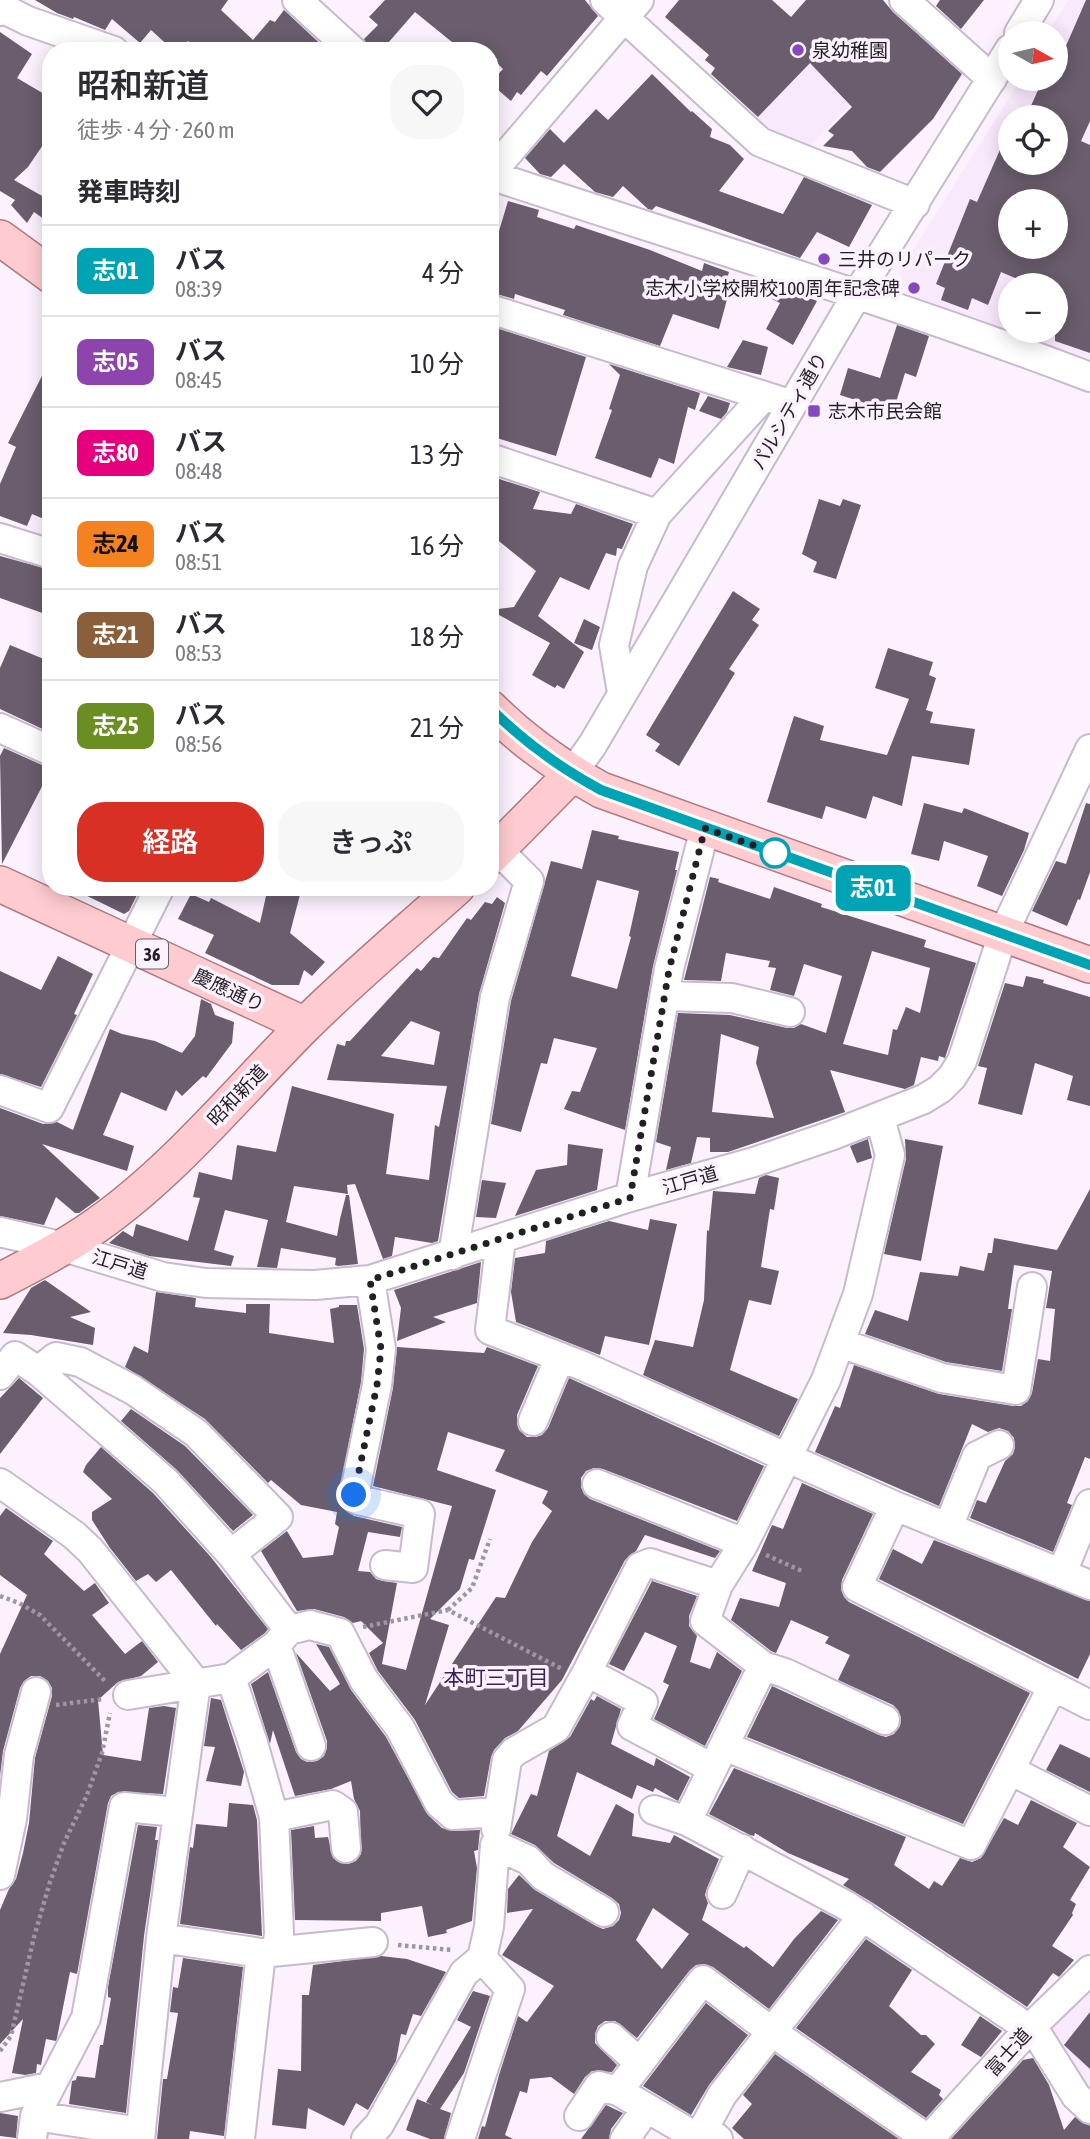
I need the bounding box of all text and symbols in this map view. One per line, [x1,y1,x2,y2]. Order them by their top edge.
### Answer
north arrow [998,21,1068,91]
map controls [998,21,1068,343]
place label: 泉幼稚園 [812,39,888,61]
marker: 泉幼稚園 [790,42,806,58]
button: heart [390,65,464,139]
text: 昭和新道 [77,66,209,104]
button: locate [998,105,1068,175]
text: 徒歩 · 4 分 · 260 m [77,117,235,143]
text: 発車時刻 [77,177,181,207]
button: + [998,189,1068,259]
text: バス [175,245,227,275]
place label: 三井のリパーク [838,248,971,270]
marker: 三井のリパーク [816,251,832,267]
text: 志01 [92,257,139,284]
text: 4 分 [422,258,464,288]
button: − [998,273,1068,343]
text: 08:39 [175,276,222,302]
place label: 志木小学校開校100周年記念碑 [645,277,900,299]
marker: 志木小学校開校100周年記念碑 [906,280,922,296]
text: バス [175,336,227,366]
text: 志05 [92,348,139,375]
street label: パルシティ通り [747,348,831,474]
text: 10 分 [410,349,464,379]
text: 08:45 [175,367,222,393]
place label: 志木市民会館 [828,400,942,422]
marker: 志木市民会館 [806,403,822,419]
text: バス [175,427,227,457]
text: 志80 [92,439,139,466]
text: 13 分 [410,440,464,470]
text: 08:48 [175,458,222,484]
text: バス [175,518,227,548]
text: 志24 [92,530,139,557]
text: 16 分 [410,531,464,561]
text: 08:51 [175,549,222,575]
text: バス [175,609,227,639]
text: 志21 [92,621,139,648]
text: 18 分 [410,622,464,652]
text: 08:53 [175,640,222,666]
text: バス [175,700,227,730]
text: 志25 [92,712,139,739]
text: 21 分 [410,713,464,743]
text: 08:56 [175,731,222,757]
button: 経路 [77,802,264,882]
button: きっぷ [278,802,464,882]
unlabelled marker [760,838,790,868]
line badge: 志01 [833,865,913,911]
text: 志01 [850,874,896,901]
road number: 36 [136,939,168,968]
street label: 慶應通り [190,964,268,1016]
street label: 昭和新道 [203,1060,271,1130]
street label: 江戸道 [660,1162,720,1198]
street label: 江戸道 [90,1245,150,1283]
your location [336,1477,371,1512]
district label: 本町三丁目 [444,1665,549,1689]
street label: 富士道 [981,2023,1035,2081]

